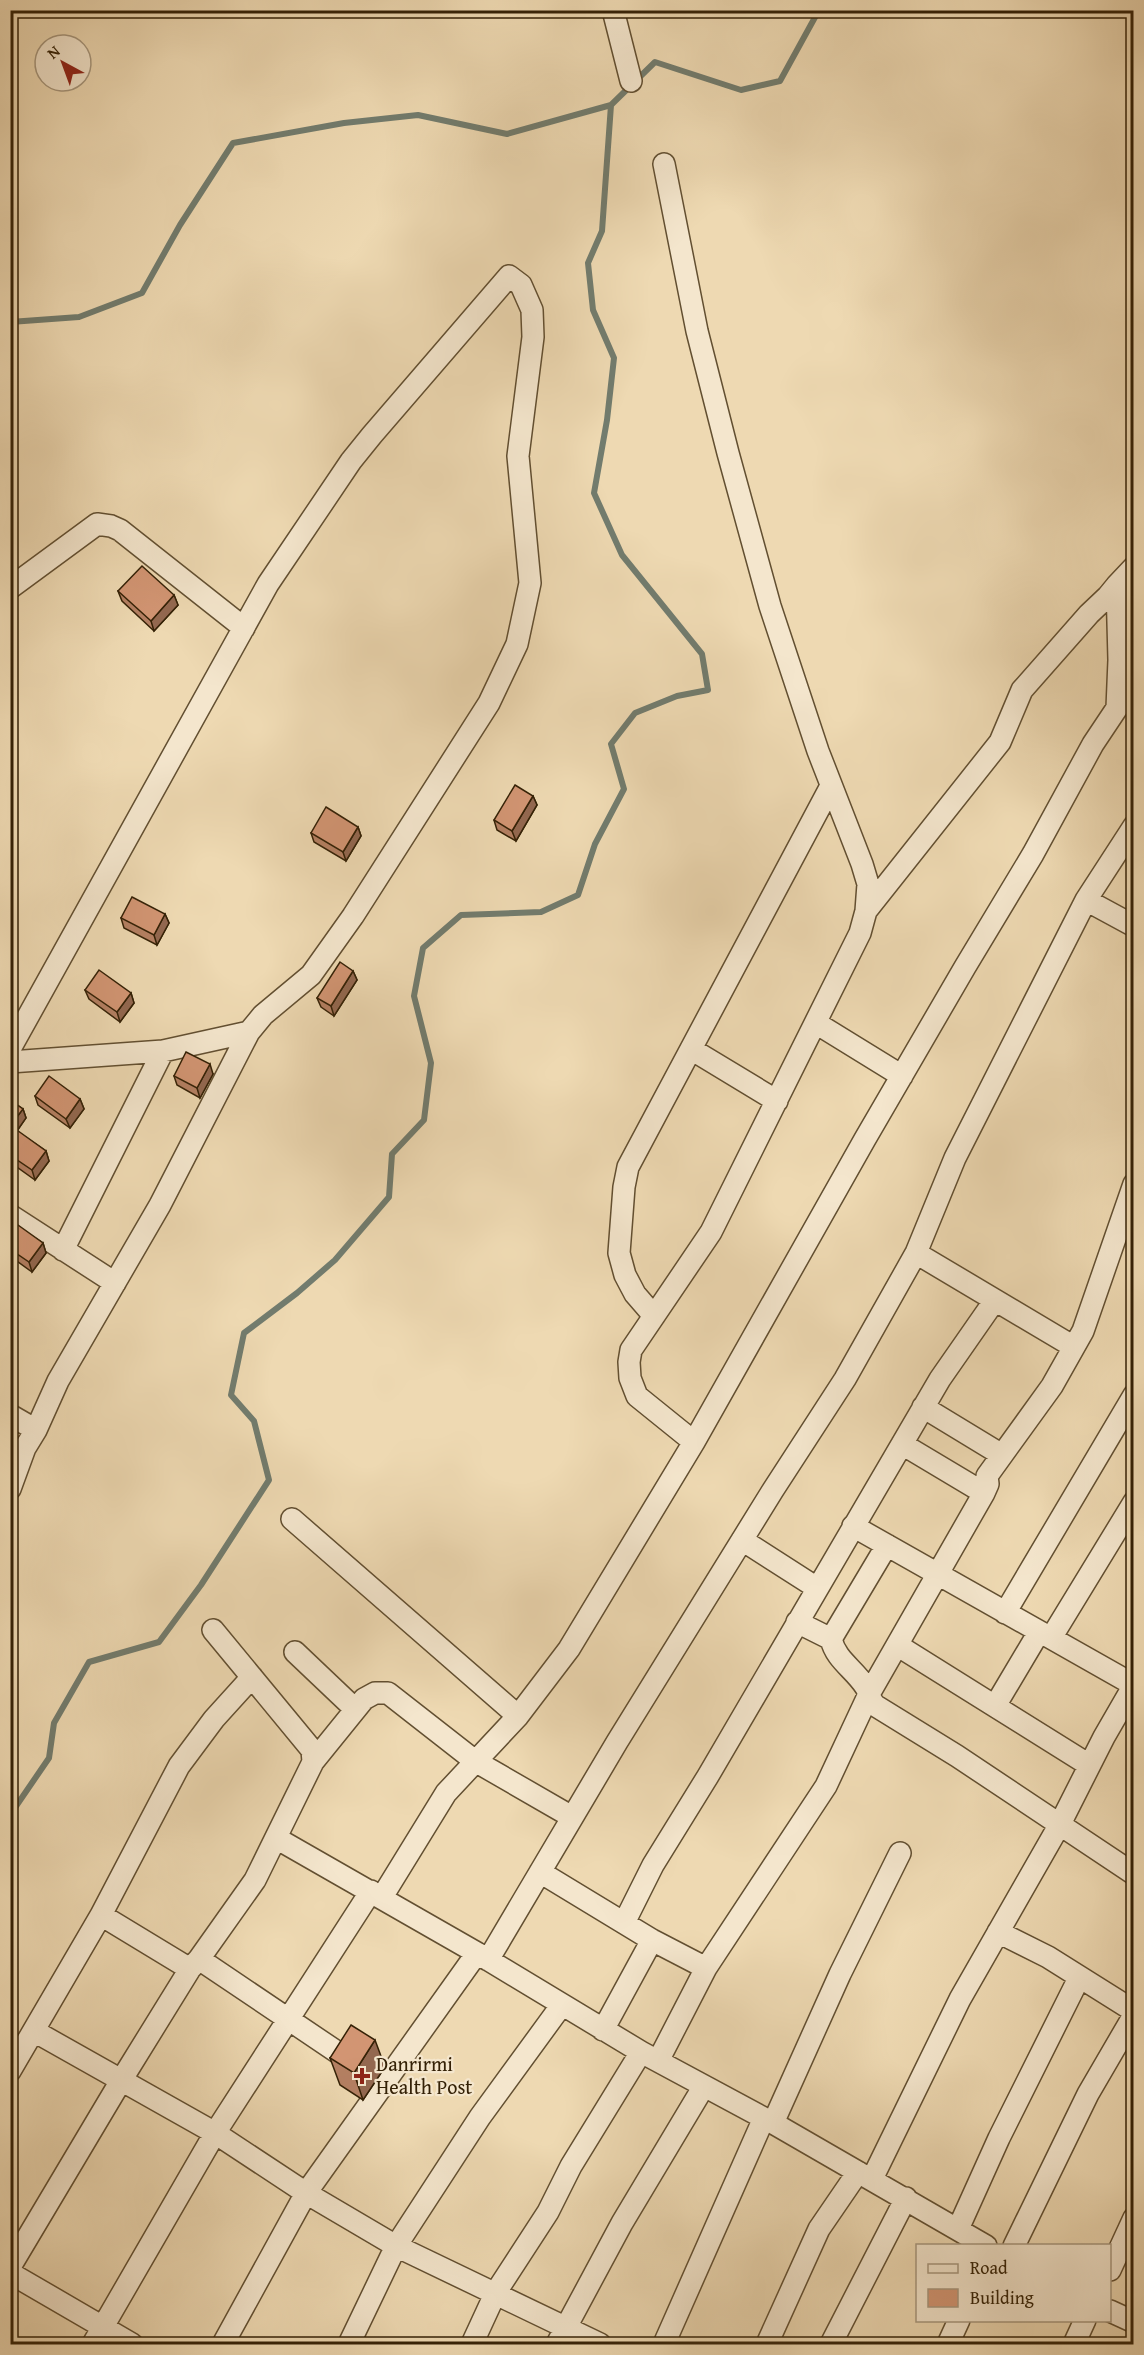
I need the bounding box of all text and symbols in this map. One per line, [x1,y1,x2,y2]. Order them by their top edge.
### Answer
north arrow [33,33,93,93]
text: N [41,39,65,64]
place label: Danrirmi Health Post [376,2049,472,2101]
marker: Danrirmi Health Post [353,2067,371,2085]
legend [916,2244,1111,2322]
text: Road [970,2254,1008,2281]
text: Building [970,2284,1034,2311]

